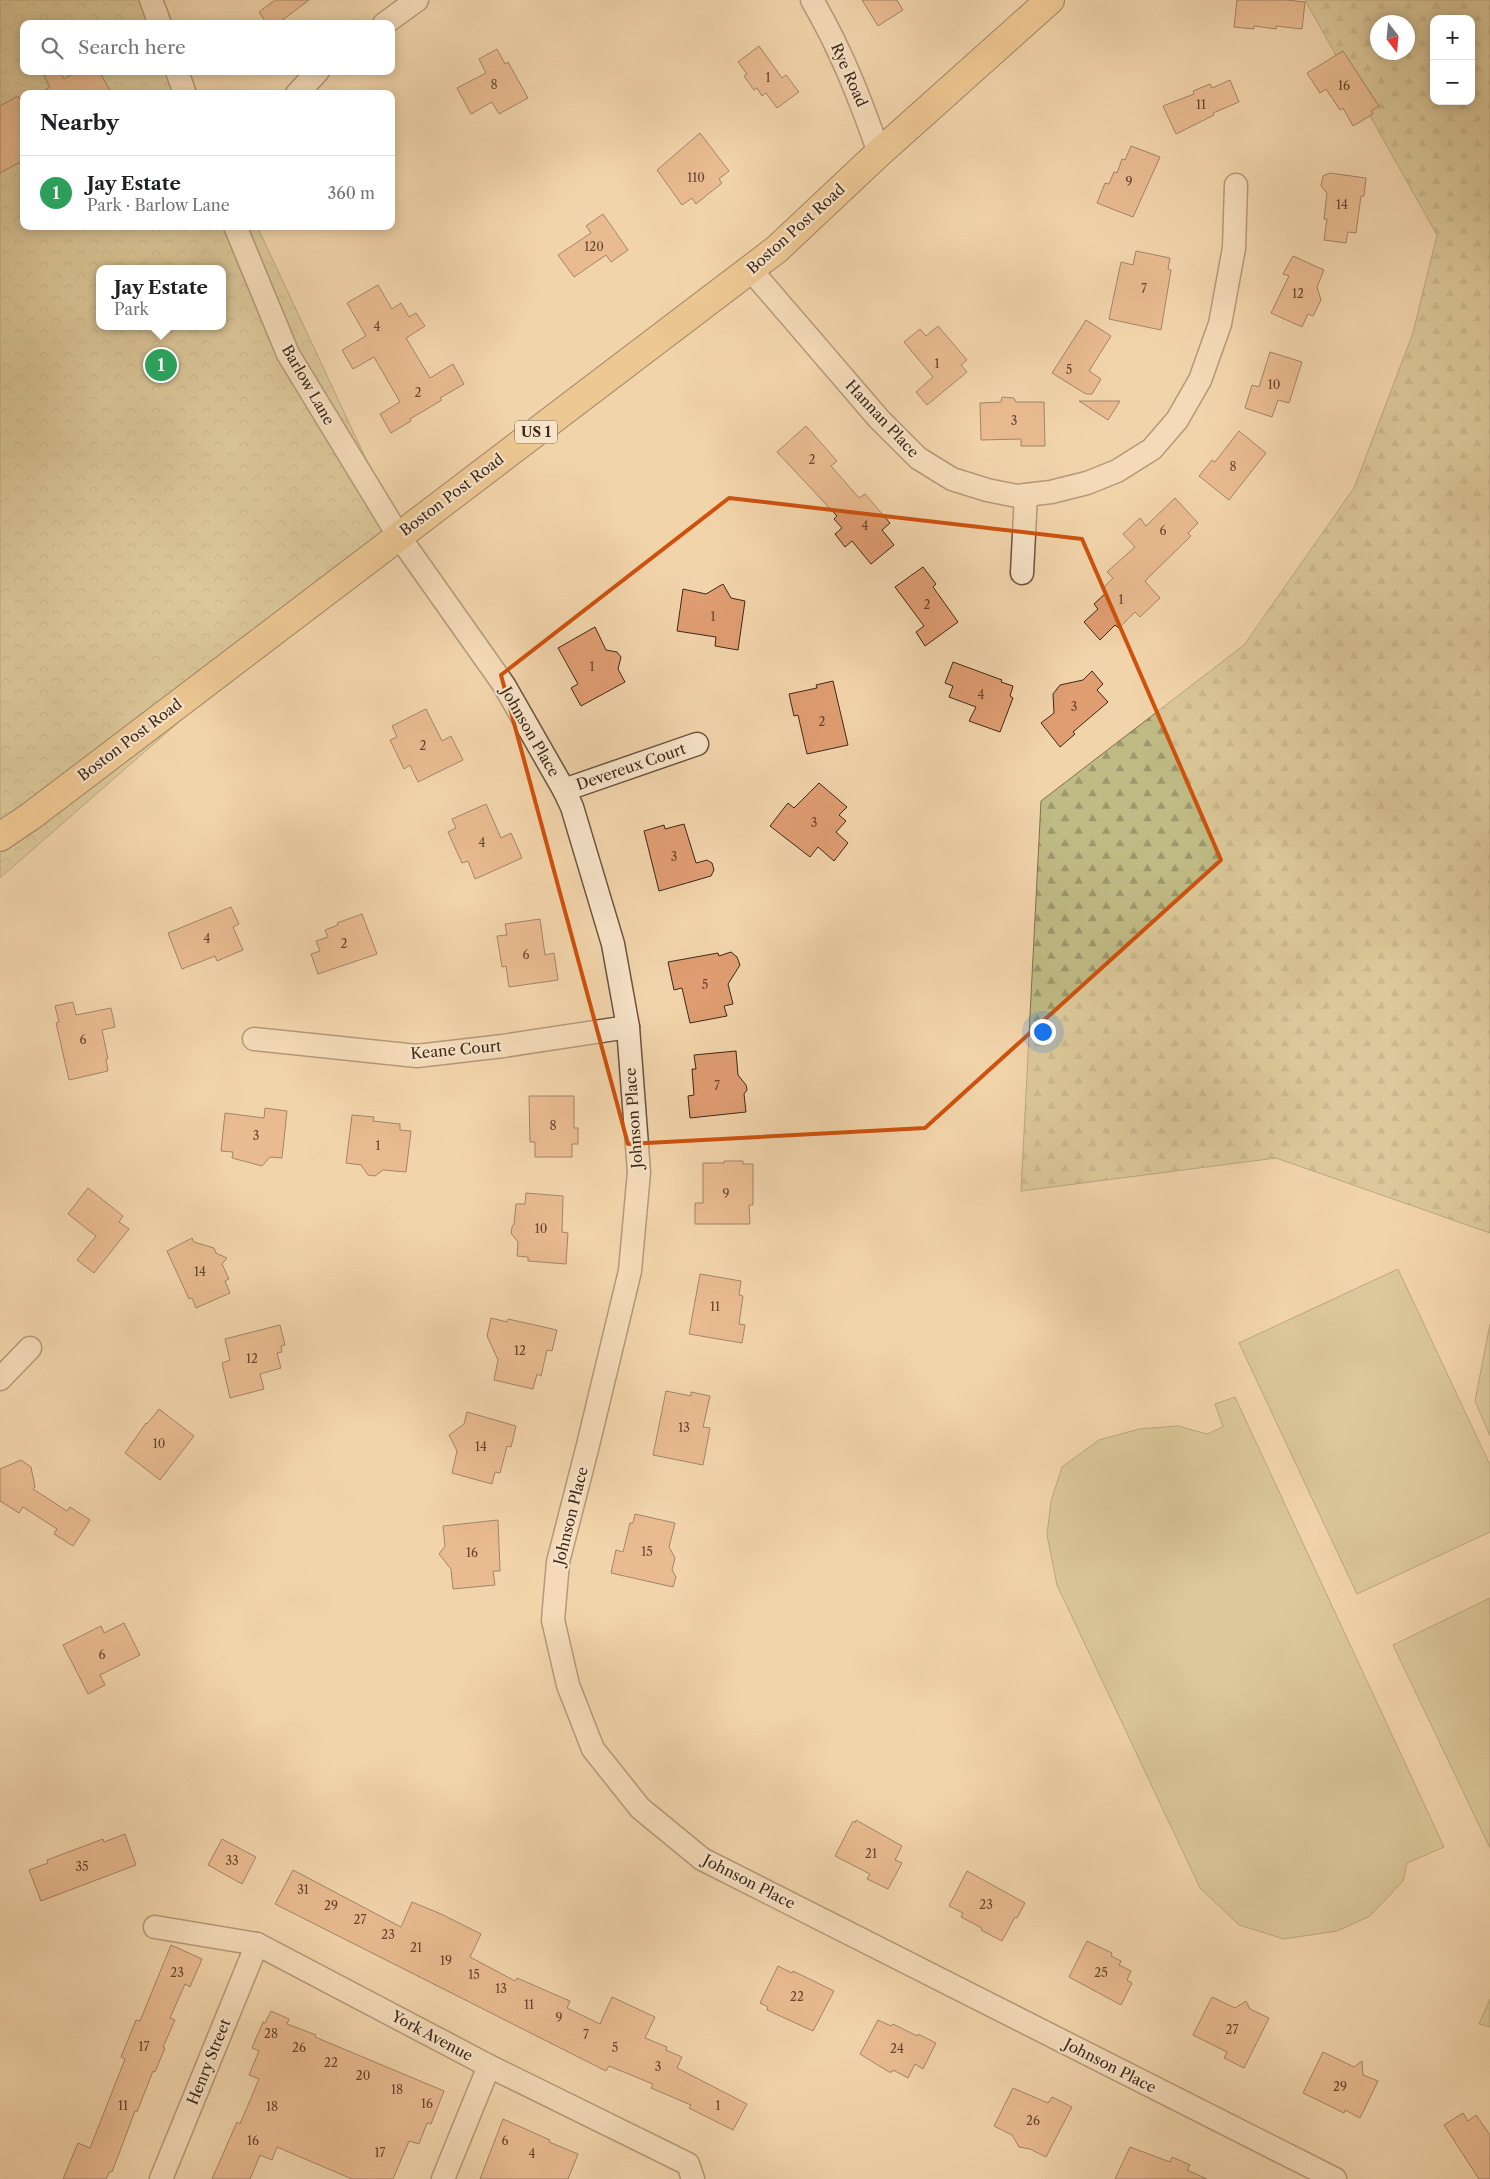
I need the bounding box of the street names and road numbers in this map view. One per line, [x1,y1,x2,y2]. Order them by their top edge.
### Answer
street label: Rye Road [827,40,872,110]
street label: Boston Post Road [743,180,849,278]
street label: Barlow Lane [278,341,339,428]
street label: Hannan Place [842,376,923,461]
road number: US 1 [515,421,557,444]
street label: Boston Post Road [396,449,508,540]
street label: Johnson Place [496,682,564,780]
street label: Boston Post Road [74,694,186,785]
street label: Devereux Court [574,739,689,794]
street label: Keane Court [410,1036,503,1063]
street label: Johnson Place [621,1067,647,1171]
street label: Johnson Place [549,1465,592,1569]
street label: Johnson Place [698,1849,798,1913]
street label: York Avenue [387,2006,476,2065]
street label: Henry Street [183,2015,235,2108]
street label: Johnson Place [1059,2033,1159,2097]

